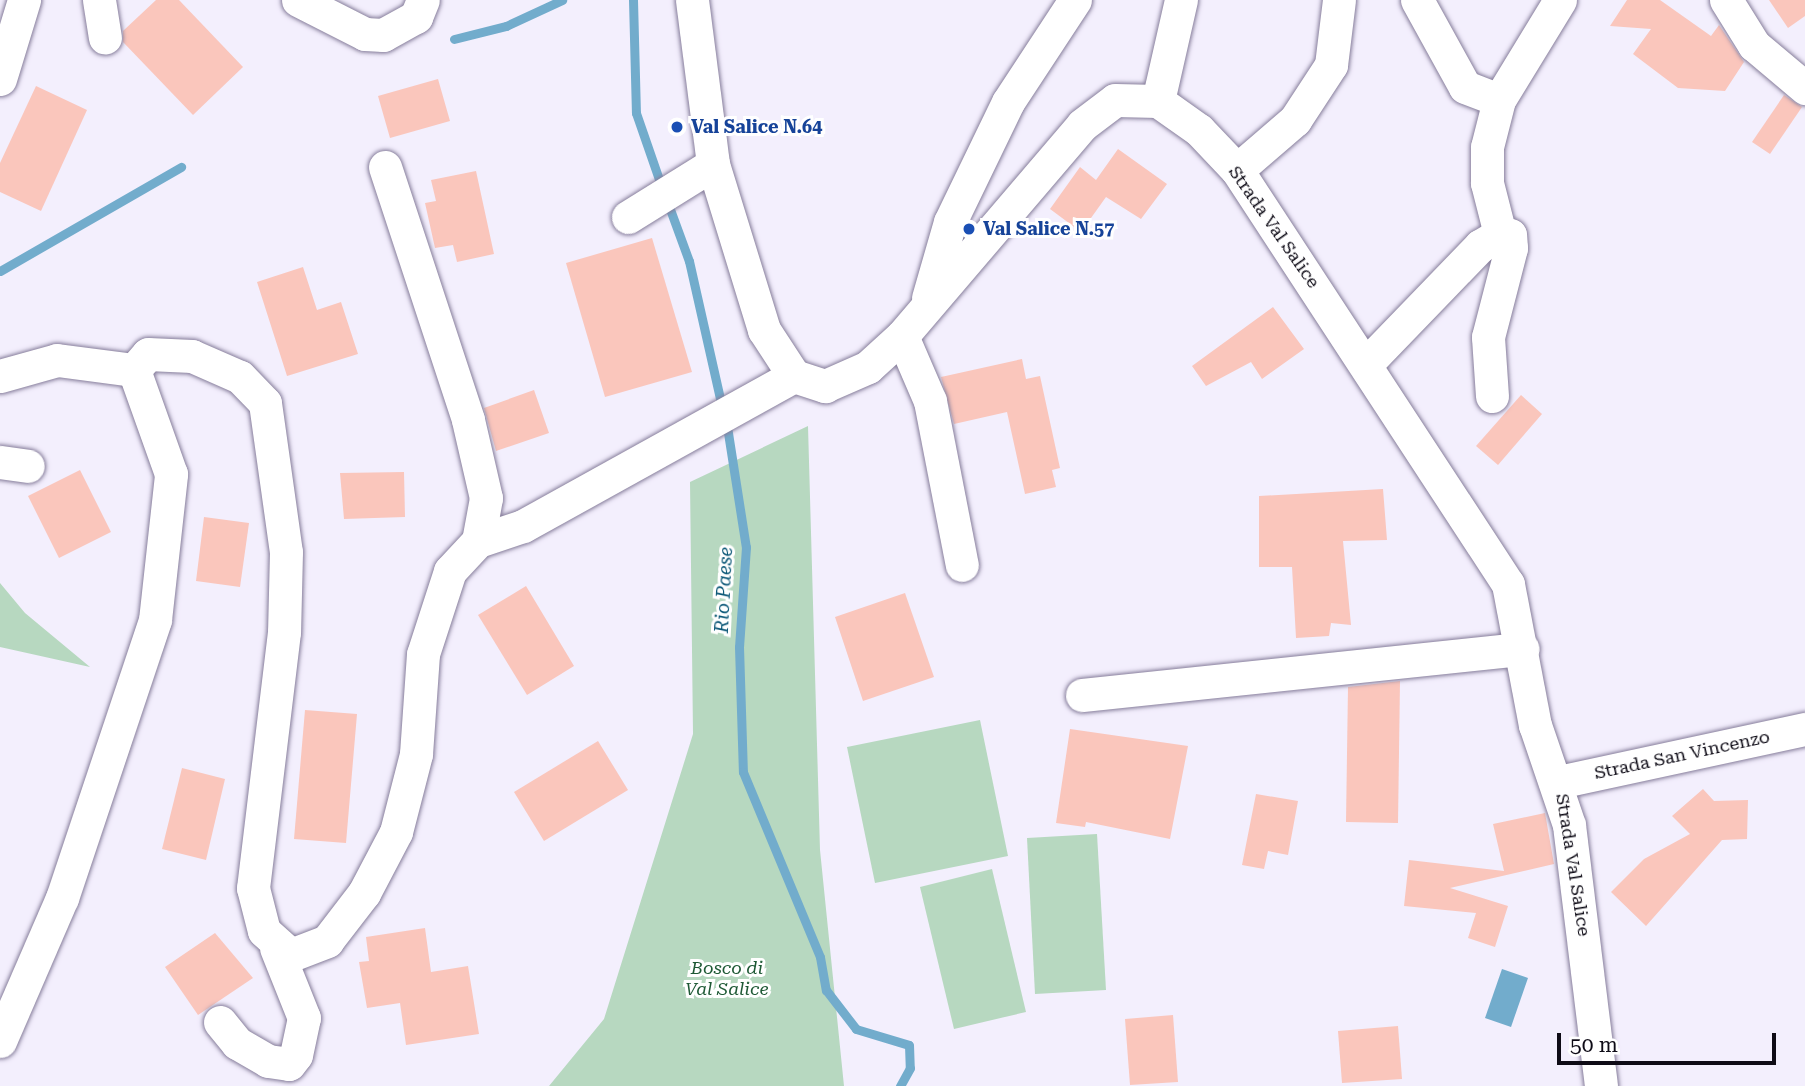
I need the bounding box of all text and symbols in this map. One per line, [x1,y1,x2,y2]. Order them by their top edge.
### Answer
place label: Val Salice N.64 [691,116,822,138]
marker: Val Salice N.64 [669,119,685,135]
street label: Strada Val Salice [1224,162,1324,292]
place label: Val Salice N.57 [983,218,1114,240]
marker: Val Salice N.57 [961,221,977,237]
water label: Rio Paese [710,546,738,634]
street label: Strada San Vincenzo [1592,726,1772,784]
street label: Strada Val Salice [1551,792,1595,938]
park label: Bosco di Val Salice [685,958,769,1000]
scale bar [1560,1020,1779,1064]
text: 50 m [1570,1033,1618,1057]

